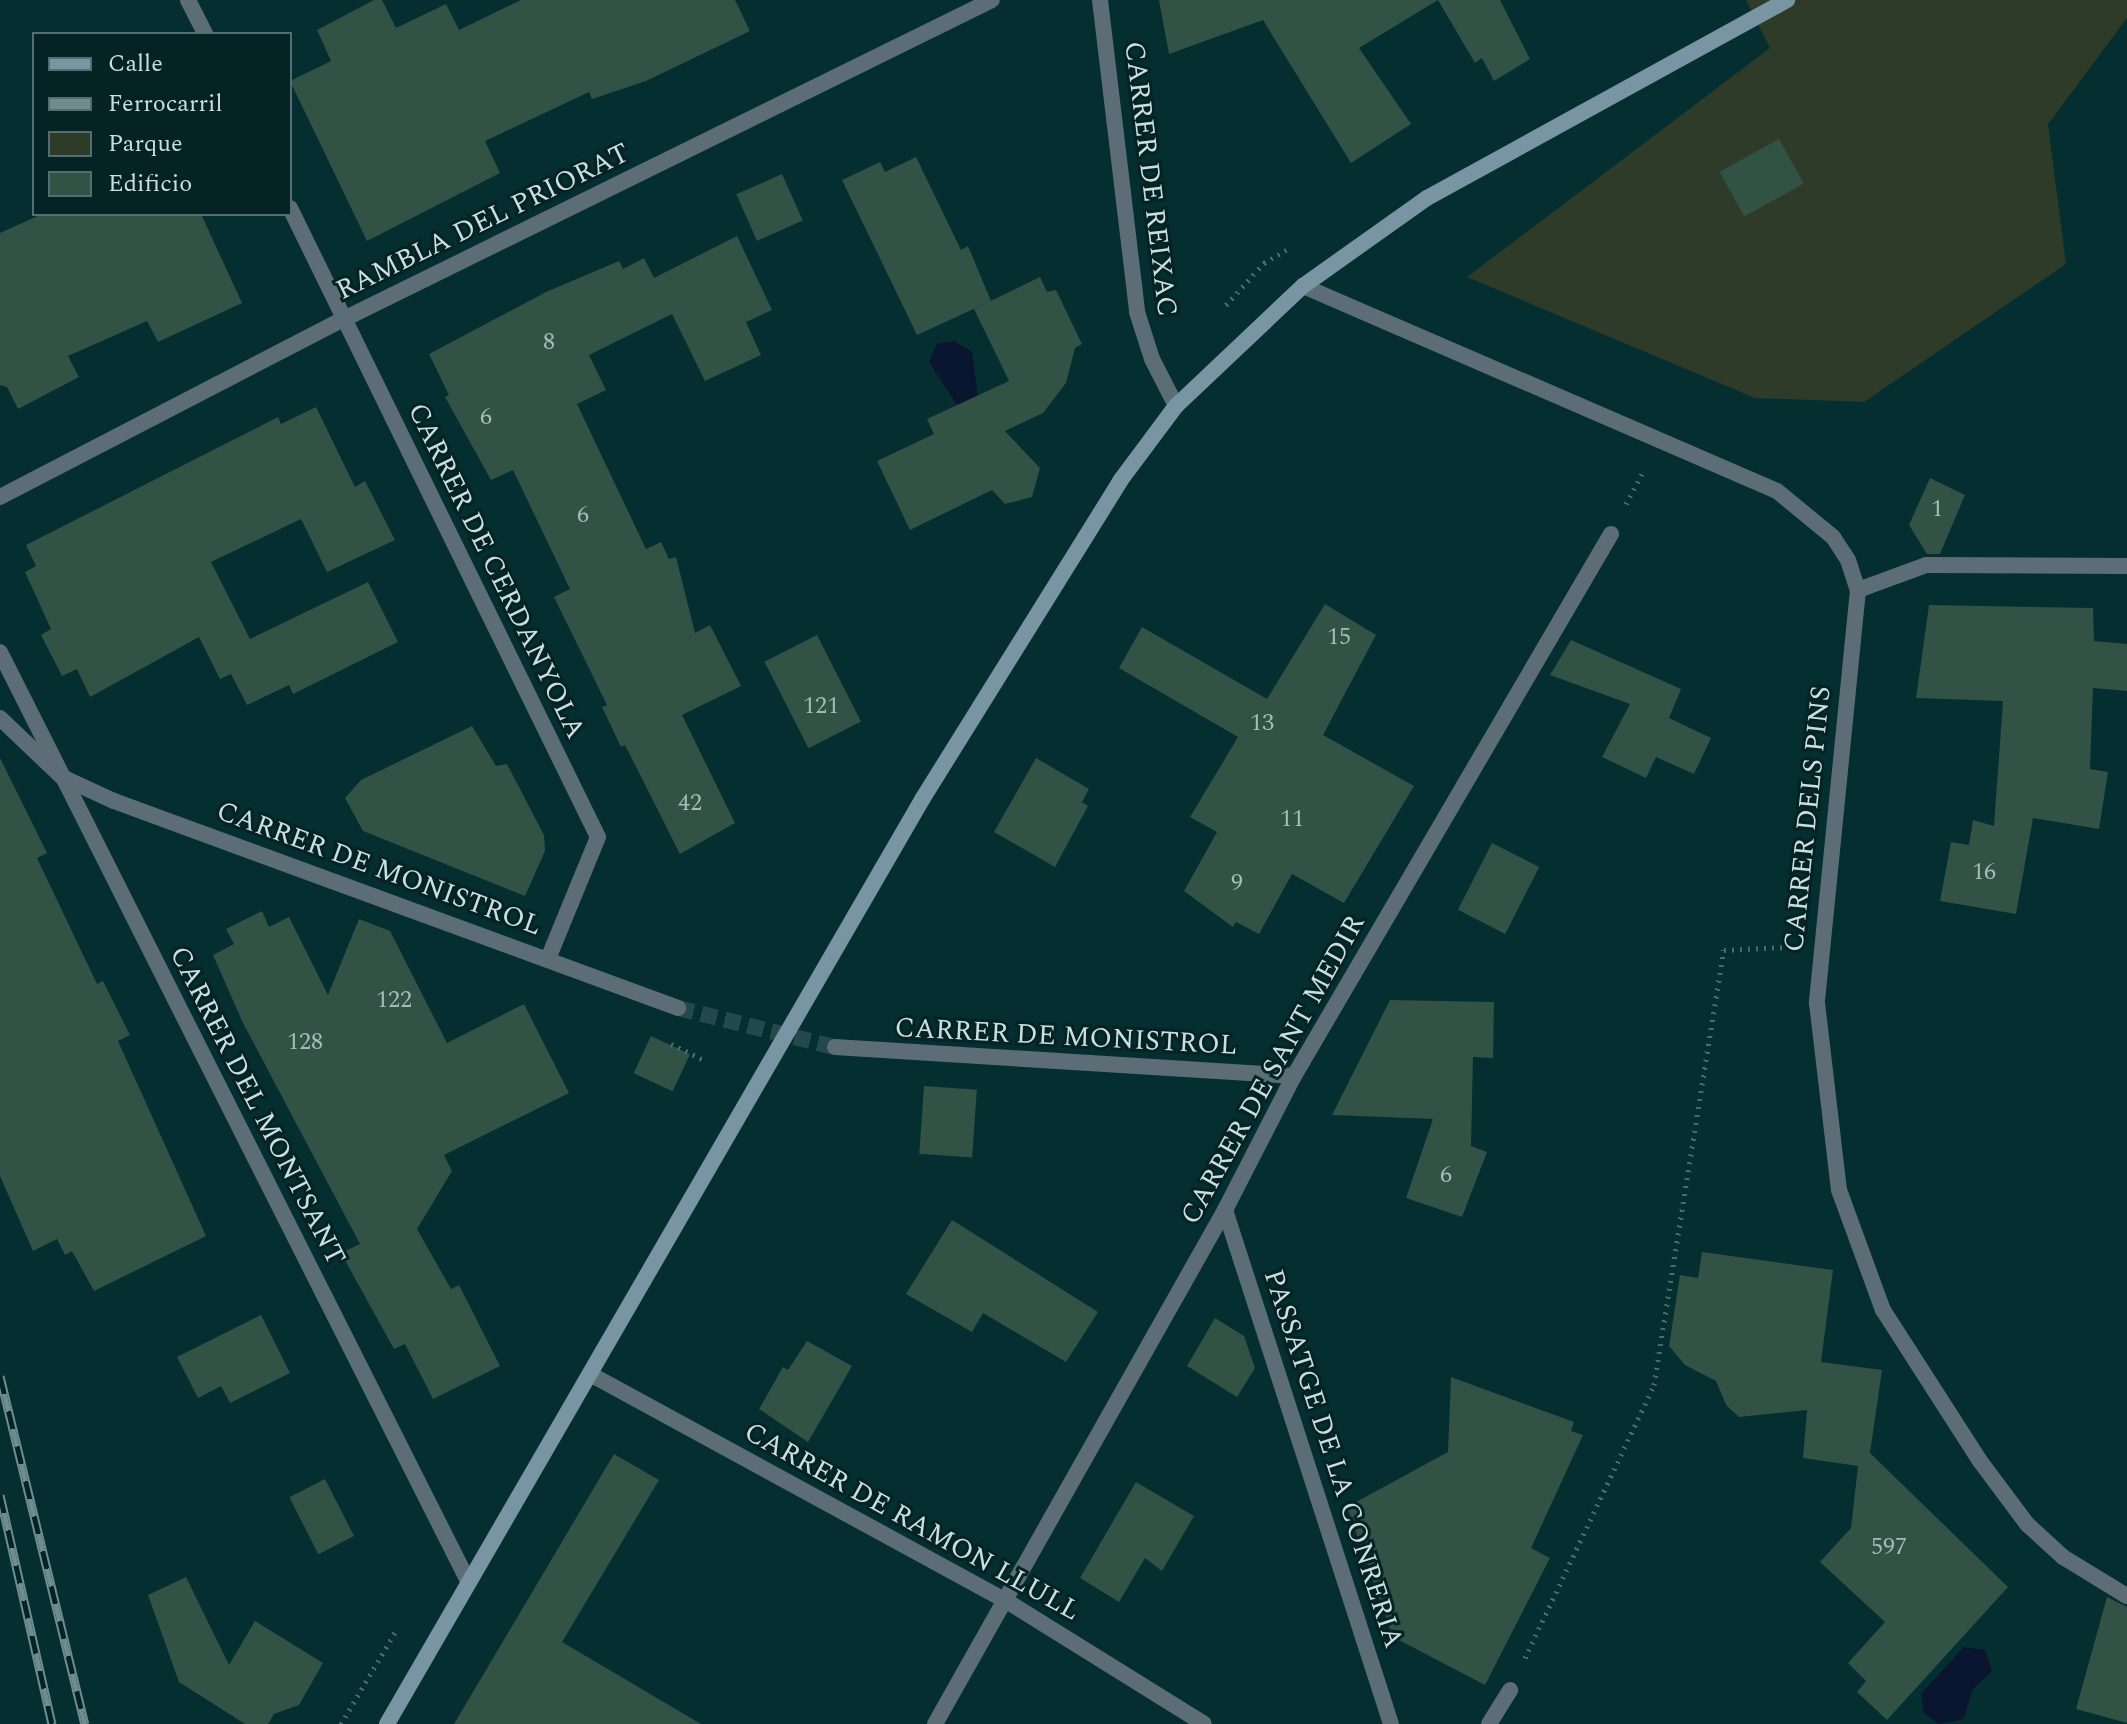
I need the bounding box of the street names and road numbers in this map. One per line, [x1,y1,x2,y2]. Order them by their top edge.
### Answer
street label: CARRER DE REIXAC [1116,40,1184,318]
street label: RAMBLA DEL PRIORAT [331,136,635,308]
street label: CARRER DE CERDANYOLA [400,398,592,744]
street label: CARRER DELS PINS [1777,684,1839,954]
street label: CARRER DE MONISTROL [212,794,546,944]
street label: CARRER DE SANT MEDIR [1174,909,1372,1231]
street label: CARRER DEL MONTSANT [162,941,352,1271]
street label: CARRER DE MONISTROL [894,1011,1238,1063]
street label: PASSATGE DE LA CONRERIA [1256,1265,1410,1653]
street label: CARRER DE RAMON LLULL [738,1416,1086,1628]

